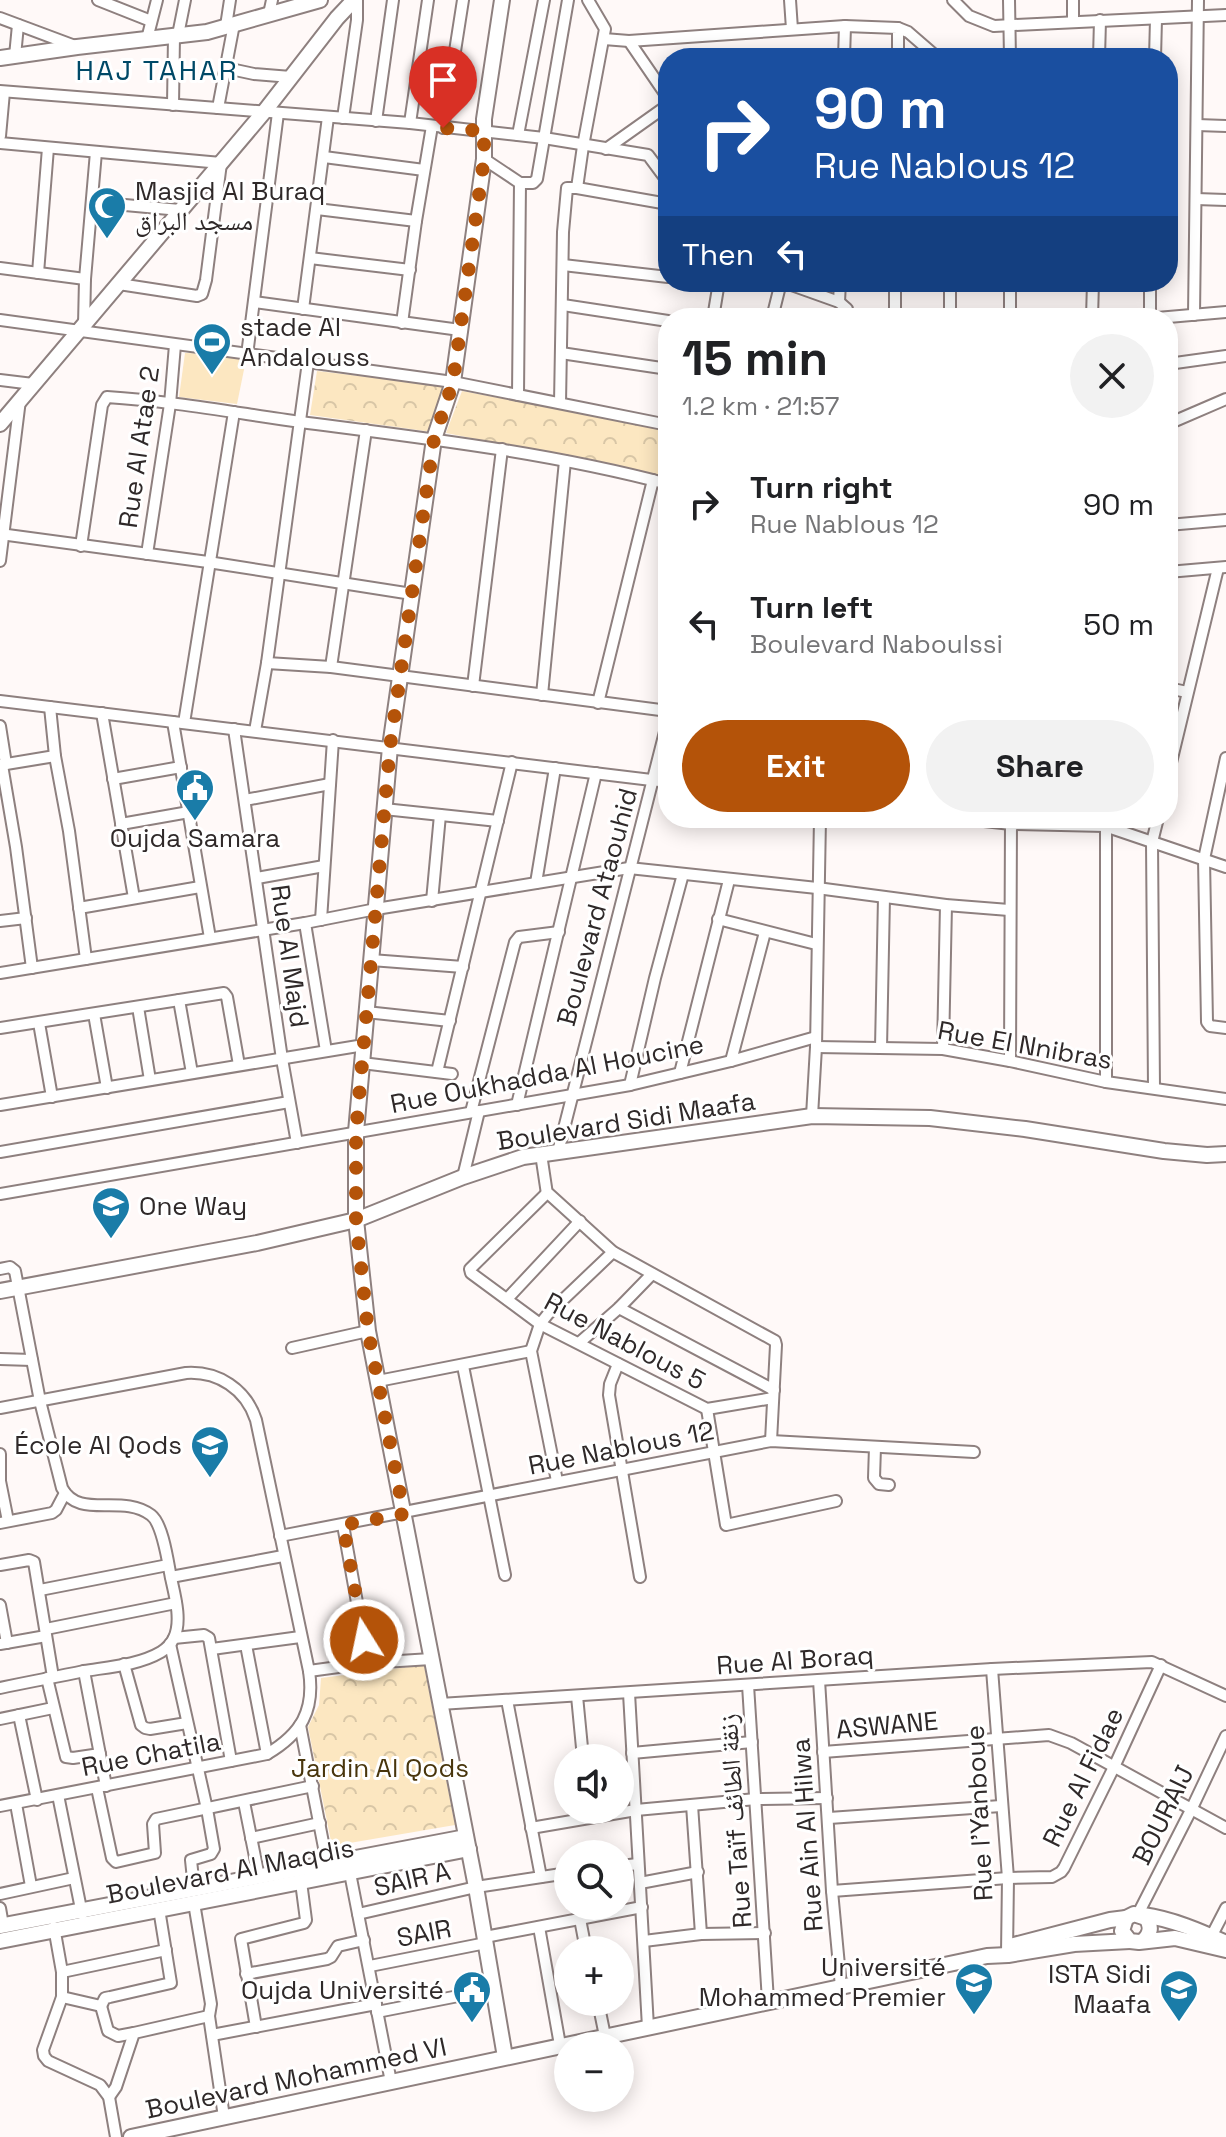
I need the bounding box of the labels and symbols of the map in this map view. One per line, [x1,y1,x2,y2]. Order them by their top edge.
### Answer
pin [409,46,477,128]
district label: HAJ TAHAR [76,52,238,88]
place label: Masjid Al Buraq مسجد البراق [135,174,325,238]
mosque icon: Masjid Al Buraq مسجد البراق [86,185,128,240]
place label: stade Al Andalouss [240,310,370,374]
sports icon: stade Al Andalouss [191,321,233,376]
street label: Rue Al Atae 2 [111,364,167,530]
public building icon: Oujda Samara [174,767,216,822]
street label: Boulevard Ataouhid [549,784,645,1030]
place label: Oujda Samara [110,821,280,855]
street label: Rue Al Majd [263,882,317,1030]
street label: Rue El Nnibras [935,1013,1115,1077]
street label: Rue Oukhadda Al Houcine [387,1027,707,1121]
street label: Boulevard Sidi Maafa [494,1084,758,1158]
school or university icon: One Way [90,1185,132,1240]
place label: One Way [139,1189,247,1223]
street label: Rue Nablous 5 [539,1284,711,1398]
street label: Rue Nablous 12 [525,1413,717,1483]
school or university icon: École Al Qods [189,1424,231,1479]
place label: École Al Qods [14,1428,182,1462]
position arrow [322,1598,406,1682]
street label: Rue Al Boraq [715,1638,875,1682]
street label: Rue Al Fidae [1035,1702,1131,1852]
street label: ASWANE [834,1704,940,1746]
street label: Rue Taïf زنقة الطائف [711,1713,759,1929]
street label: Rue Chatila [79,1724,223,1784]
street label: Rue l’Yanboue [957,1724,1001,1902]
street label: Rue Ain Al Hilwa [783,1737,831,1933]
park label: Jardin Al Qods [291,1751,469,1785]
street label: BOURAIJ [1124,1760,1202,1870]
street label: Boulevard Al Maqdis [103,1830,357,1912]
street label: SAIR A [370,1854,454,1904]
street label: SAIR [394,1911,454,1955]
place label: Université Mohammed Premier [699,1950,946,2014]
place label: ISTA Sidi Maafa [1048,1957,1151,2021]
school or university icon: Université Mohammed Premier [953,1961,995,2016]
school or university icon: ISTA Sidi Maafa [1158,1968,1200,2023]
public building icon: Oujda Université [451,1969,493,2024]
place label: Oujda Université [241,1973,444,2007]
street label: Boulevard Mohammed VI [142,2029,450,2127]

